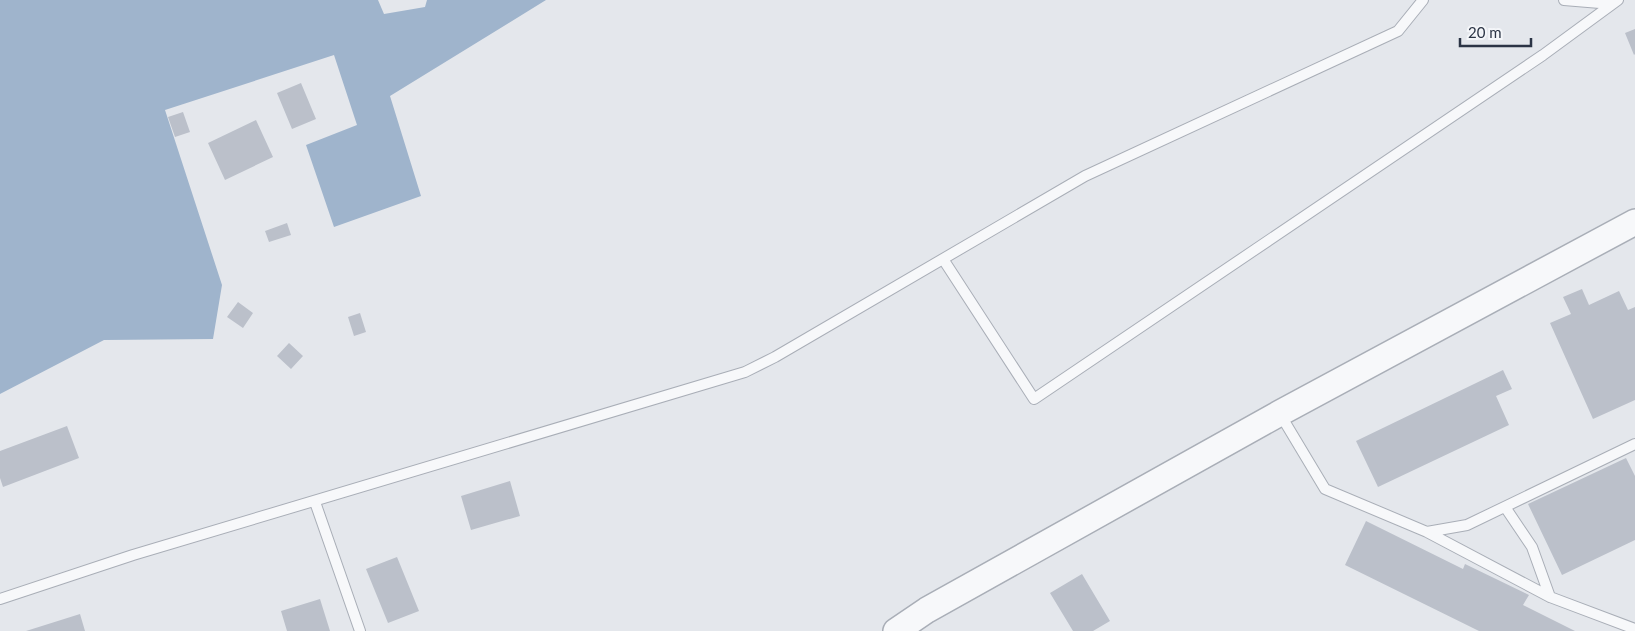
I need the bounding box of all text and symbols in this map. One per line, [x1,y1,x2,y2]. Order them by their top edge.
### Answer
scale bar [1460,15,1531,47]
text: 20 m [1468,23,1502,41]

